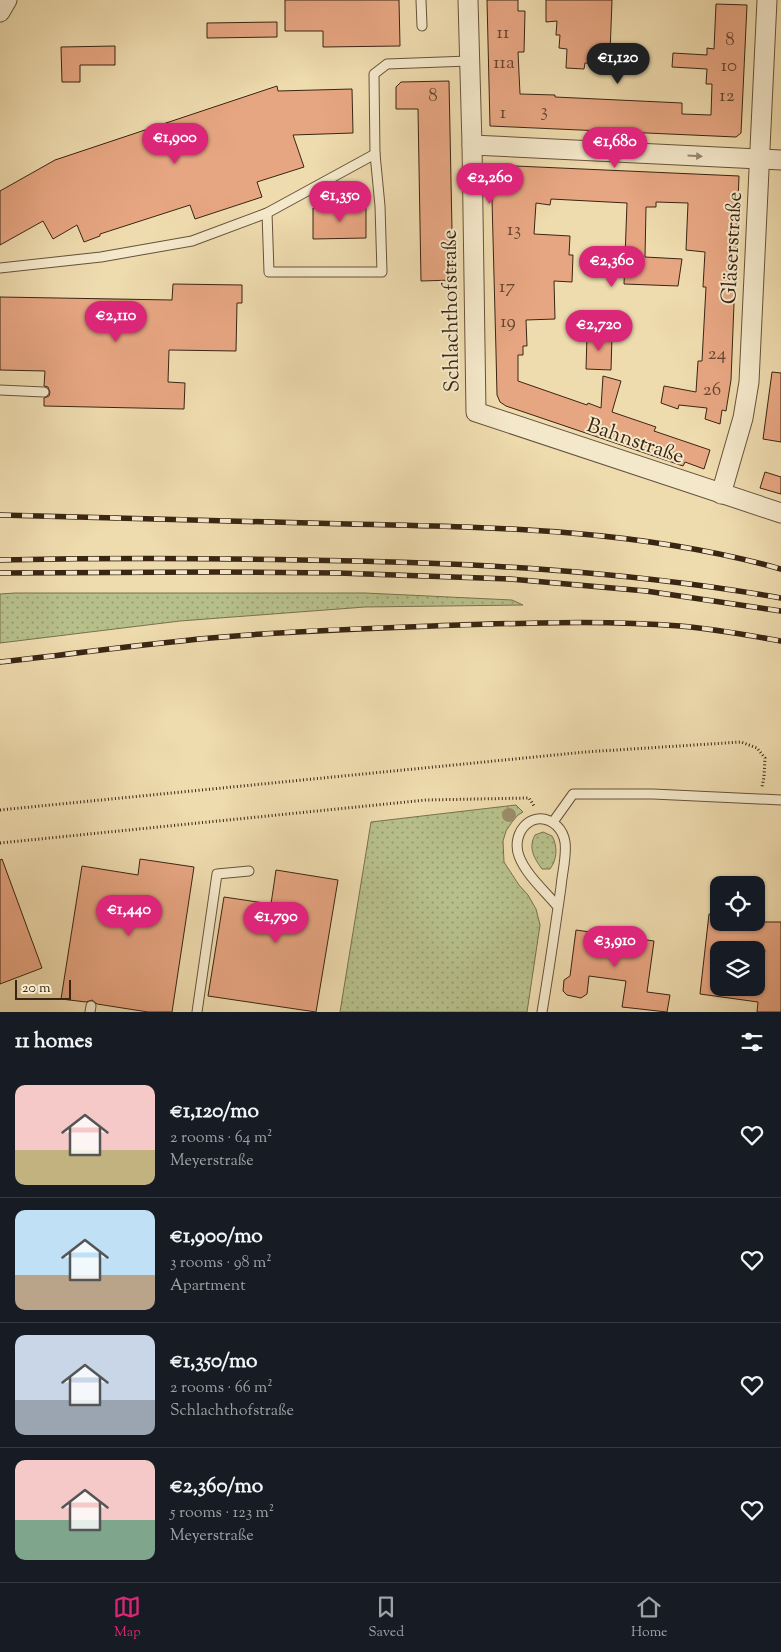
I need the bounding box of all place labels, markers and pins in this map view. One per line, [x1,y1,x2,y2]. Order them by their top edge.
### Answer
pin: €1,120 [577,42,659,85]
pin: €1,900 [134,122,216,165]
pin: €1,680 [574,126,656,169]
pin: €2,260 [449,162,531,205]
pin: €1,350 [299,180,381,223]
pin: €2,360 [571,246,653,288]
pin: €2,110 [75,300,157,343]
pin: €2,720 [558,310,640,352]
pin: €1,440 [88,894,170,937]
pin: €1,790 [235,902,317,944]
pin: €3,910 [574,926,656,968]

